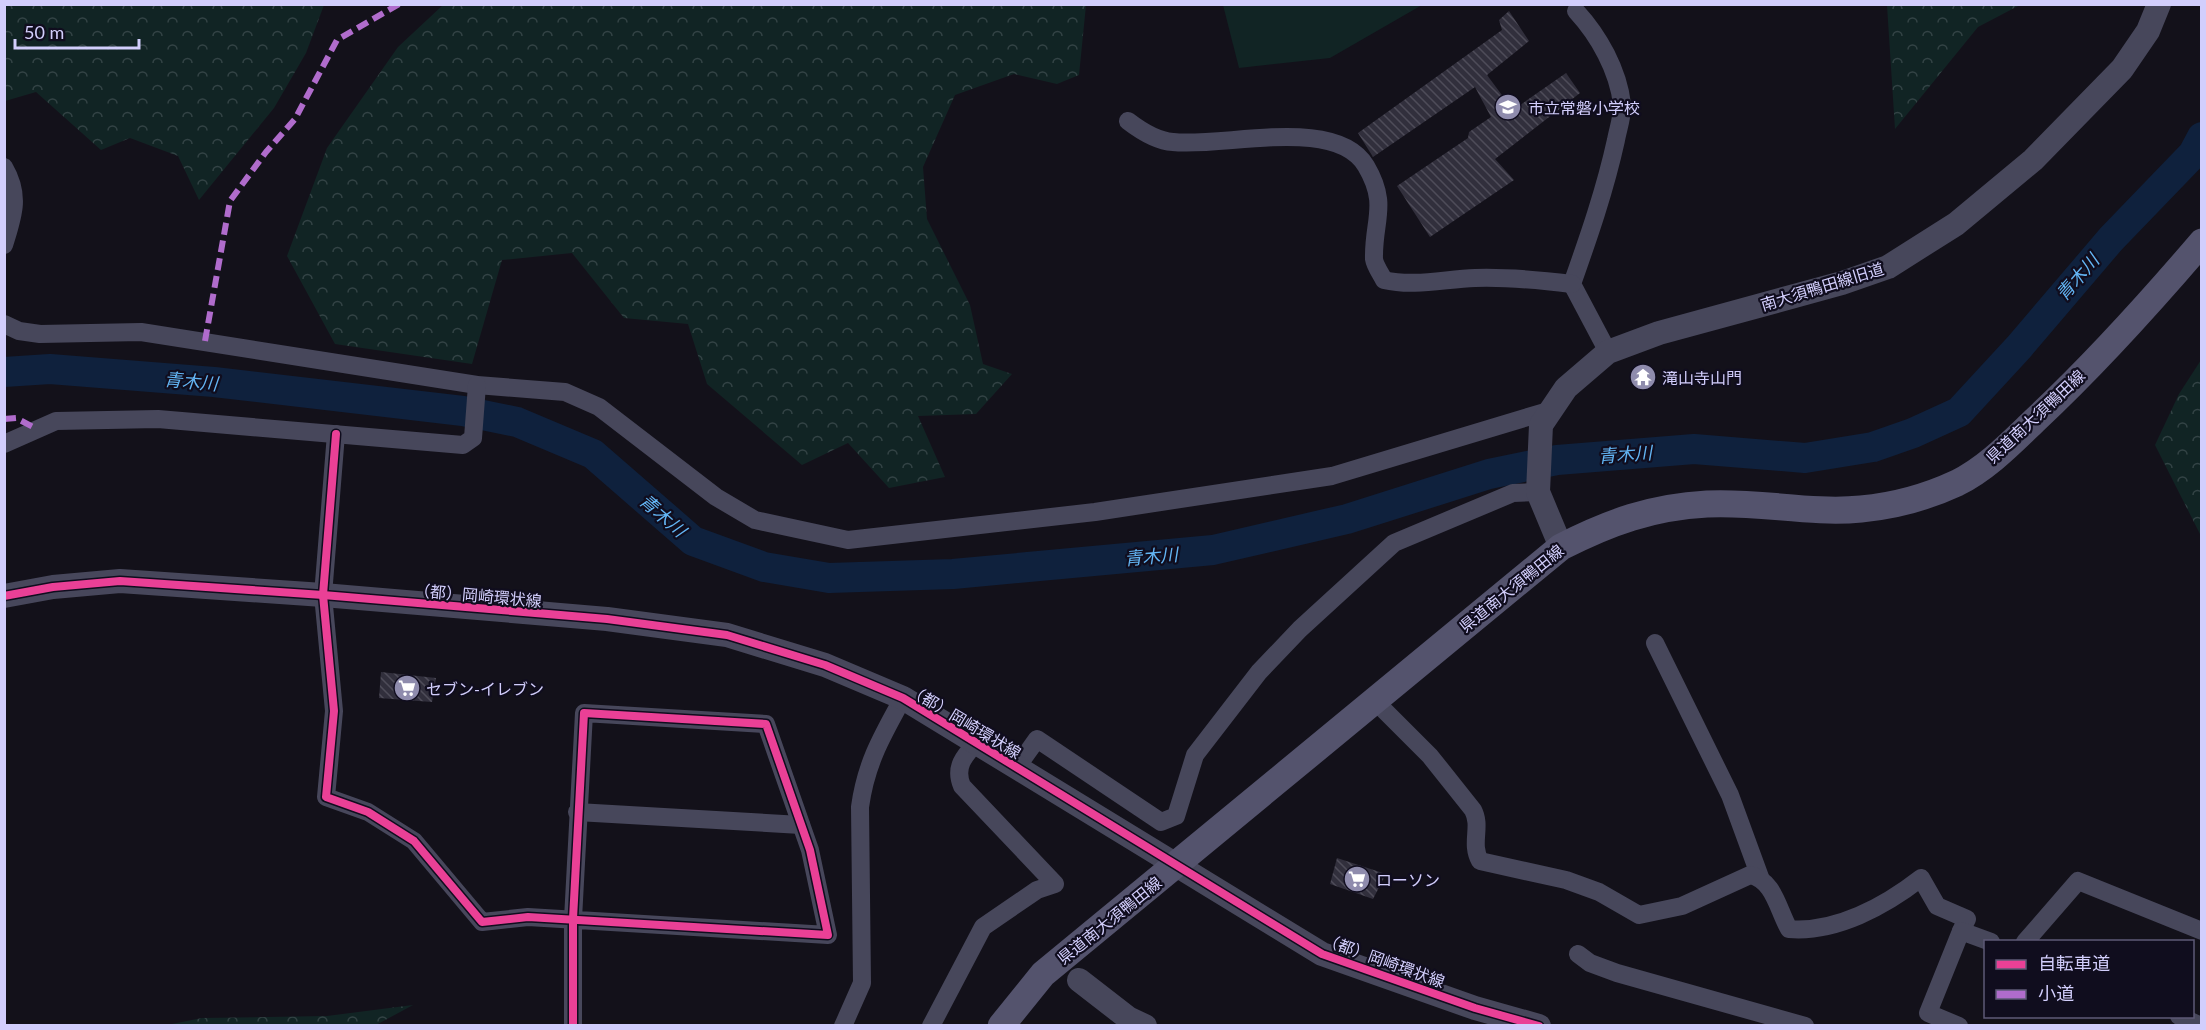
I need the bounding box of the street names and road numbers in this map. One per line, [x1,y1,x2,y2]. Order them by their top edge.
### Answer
street label: 南大須鴨田線旧道 [1758,258,1886,314]
street label: 県道南大須鴨田線 [1982,365,2088,467]
street label: 県道南大須鴨田線 [1455,540,1567,636]
street label: （都）岡崎環状線 [413,580,543,610]
street label: （都）岡崎環状線 [905,680,1025,762]
street label: 県道南大須鴨田線 [1053,872,1165,968]
street label: （都）岡崎環状線 [1321,929,1447,991]

